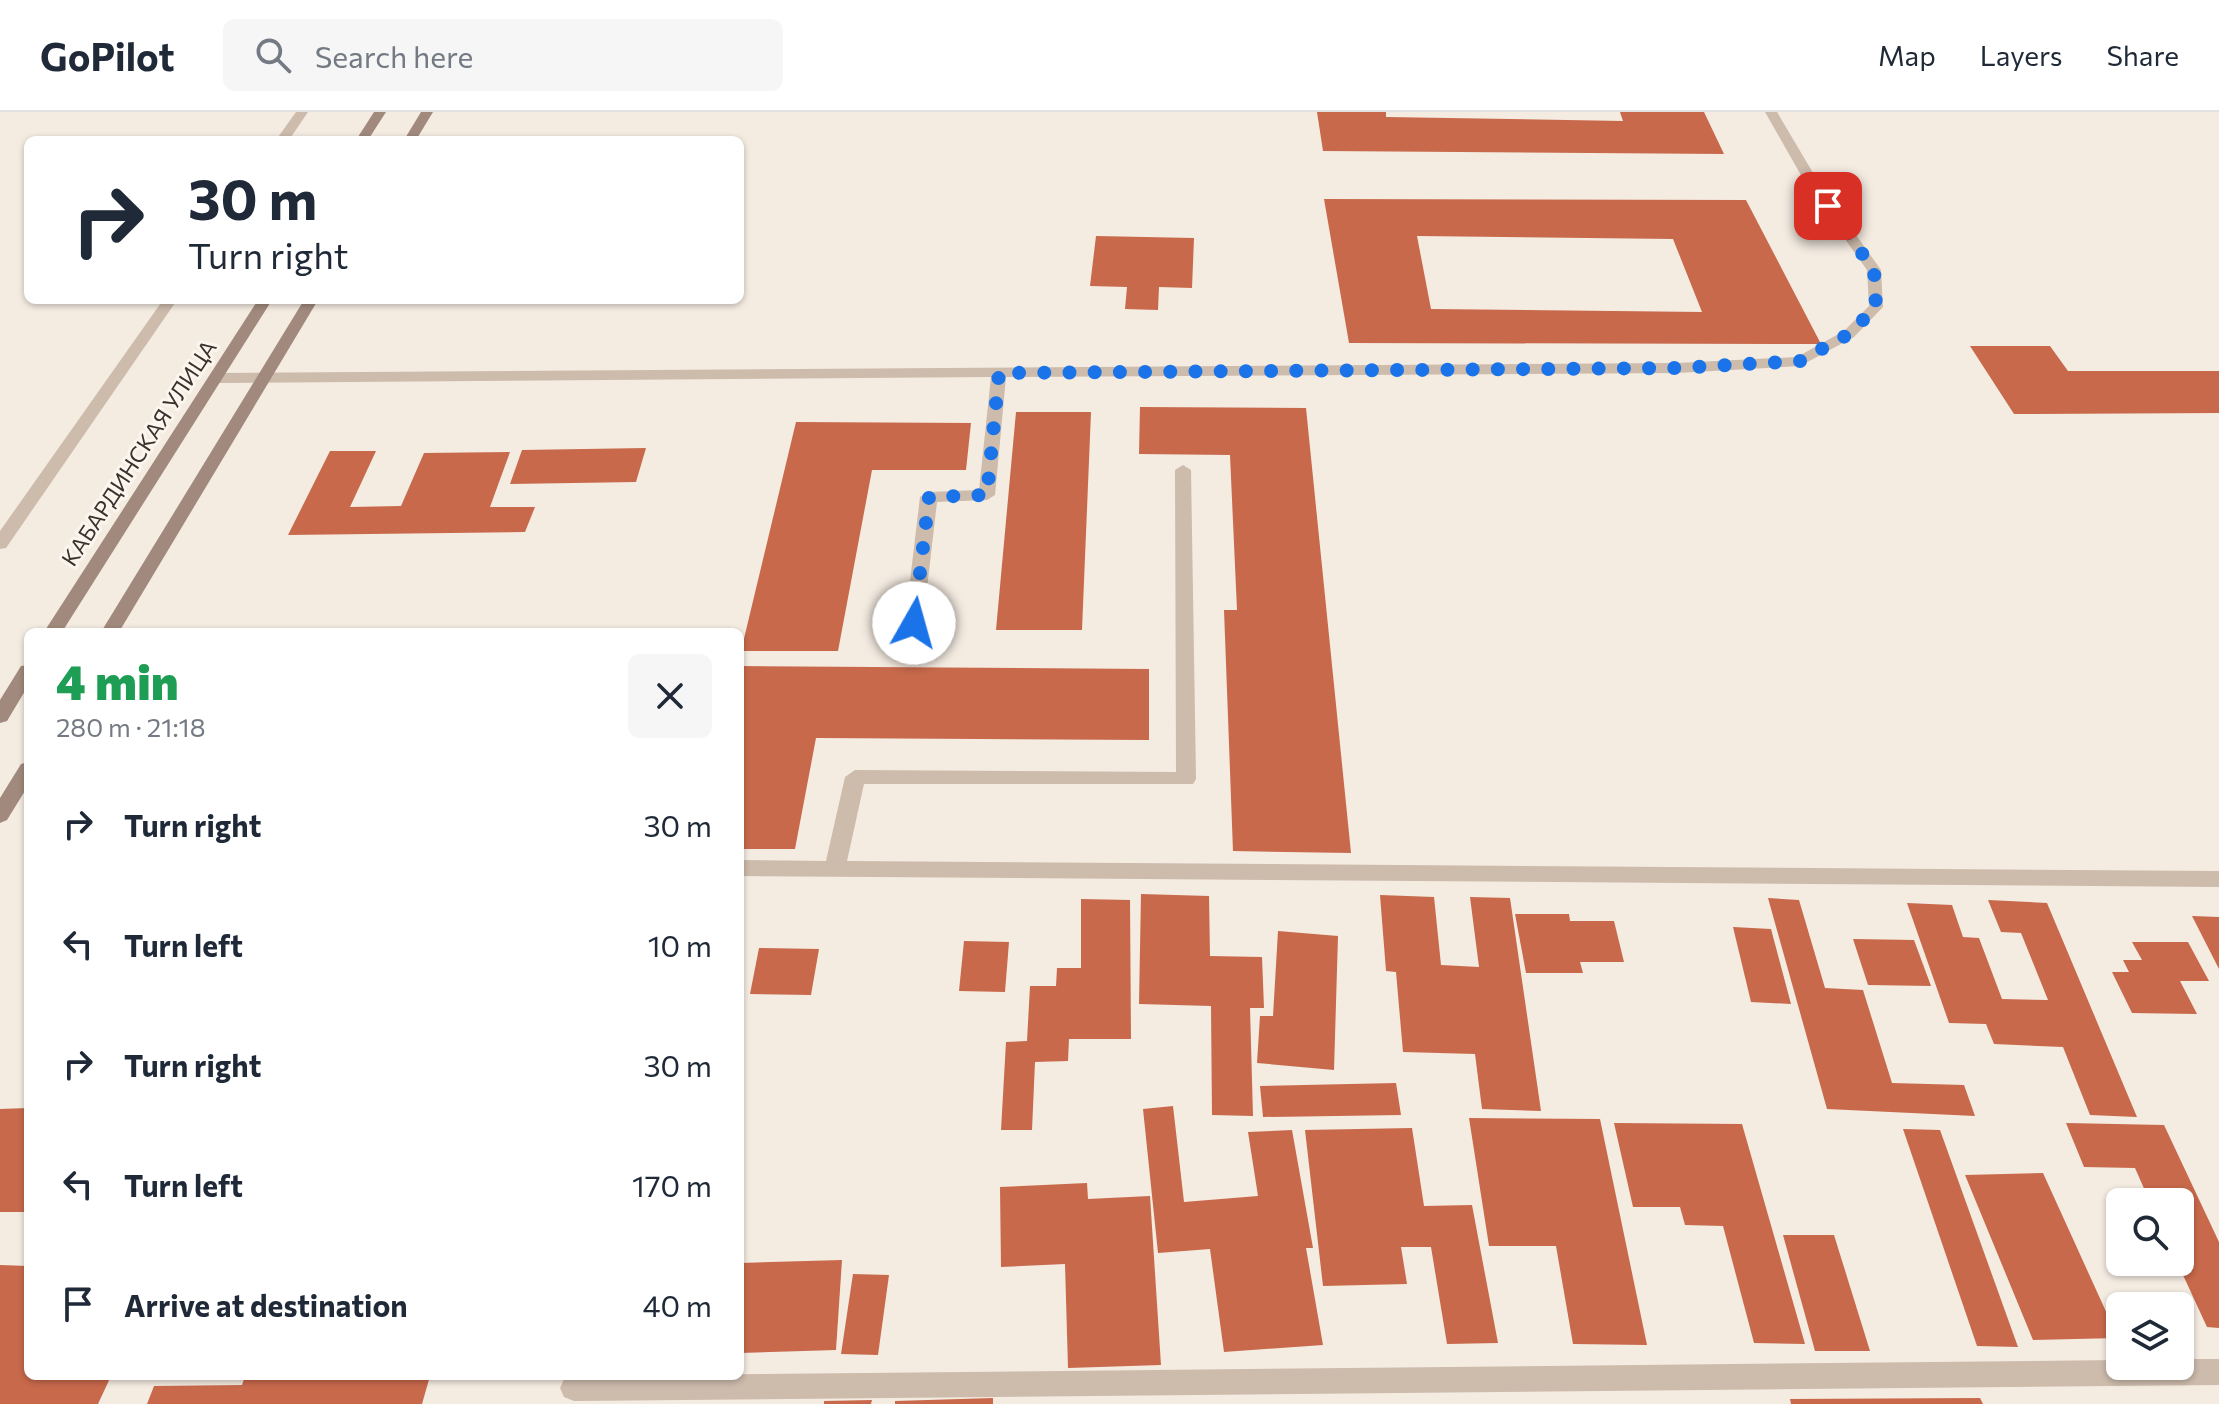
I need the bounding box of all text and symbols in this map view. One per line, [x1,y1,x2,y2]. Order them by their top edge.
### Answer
search box [223,19,783,91]
text: GoPilot [40,32,175,79]
icon: search [251,33,295,77]
text: Search here [315,37,473,74]
text: Map [1878,38,1936,72]
text: Layers [1980,38,2062,72]
text: Share [2106,38,2179,72]
text: 30 m [188,163,317,232]
icon: right [56,168,160,272]
pin [1794,172,1862,240]
icon: arrive [1806,184,1850,228]
text: Turn right [188,232,349,276]
street label: КАБАРДИНСКАЯ УЛИЦА [55,335,222,571]
position arrow [872,581,956,665]
text: 4 min [56,651,179,710]
button: close [628,654,712,738]
text: 280 m · 21:18 [56,711,205,742]
icon: right [56,802,100,846]
text: Turn right [124,806,261,843]
text: 30 m [643,806,712,843]
icon: left [56,922,100,966]
text: Turn left [124,926,243,963]
text: 10 m [648,926,712,963]
icon: right [56,1042,100,1086]
text: Turn right [124,1046,261,1083]
text: 30 m [643,1046,712,1083]
icon: left [56,1162,100,1206]
text: Turn left [124,1166,243,1203]
text: 170 m [632,1166,712,1203]
map controls [2106,1188,2194,1380]
button: search [2106,1188,2194,1276]
icon: arrive [56,1282,100,1326]
text: Arrive at destination [124,1286,408,1323]
text: 40 m [643,1286,712,1323]
button: layers [2106,1292,2194,1380]

